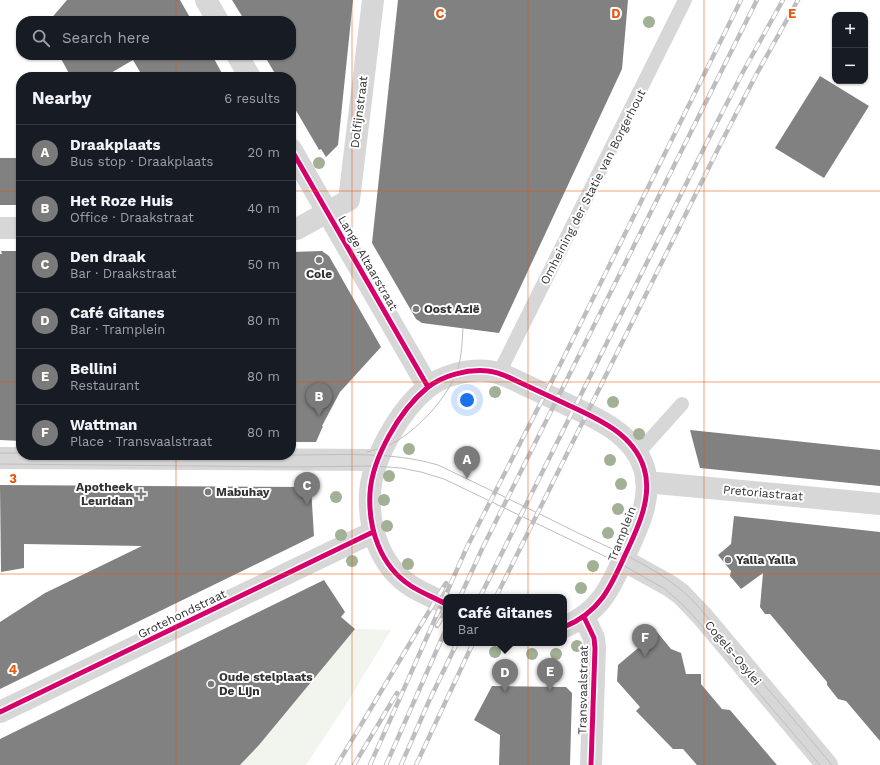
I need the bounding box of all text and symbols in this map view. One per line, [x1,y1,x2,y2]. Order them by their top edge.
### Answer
text: C [436,6,445,21]
text: D [611,6,621,21]
text: E [788,6,796,21]
map controls [832,12,868,84]
button: + [832,12,868,48]
search box [16,16,296,60]
icon: search [30,27,52,49]
text: Search here [62,29,150,47]
button: − [832,48,868,84]
street label: Dolfijnstraat [348,75,370,149]
street label: Omheining der Statie van Borgerhout [537,87,649,287]
text: Nearby [32,88,91,108]
text: 6 results [224,91,280,106]
text: Draakplaats [70,136,160,154]
text: A [41,145,49,160]
text: 20 m [248,145,280,160]
text: Bus stop · Draakplaats [70,154,213,169]
text: Het Roze Huis [70,192,173,210]
text: B [41,201,49,216]
text: 40 m [247,201,280,216]
text: Office · Draakstraat [70,210,194,225]
street label: Lange Altaarstraat [335,213,401,313]
text: Den draak [70,248,146,266]
marker: Cole [314,255,324,265]
text: C [41,257,49,272]
text: 50 m [248,257,280,272]
text: Bar · Draakstraat [70,266,176,281]
place label: Cole [306,267,332,281]
place label: Oost Azië [424,302,480,316]
text: Café Gitanes [70,304,165,322]
marker: Oost Azië [411,304,421,314]
text: D [40,313,50,328]
text: 80 m [247,313,280,328]
text: Bar · Tramplein [70,322,165,337]
text: Bellini [70,360,117,378]
text: E [41,369,49,384]
text: 80 m [247,369,280,384]
text: Restaurant [70,378,140,393]
pin: B [306,383,332,416]
your location [457,390,477,410]
text: Wattman [70,416,137,434]
text: F [41,425,49,440]
text: 80 m [247,425,280,440]
text: Place · Transvaalstraat [70,434,212,449]
pin: A [454,446,480,479]
text: 3 [9,471,17,486]
pin: C [294,472,320,505]
place label: Apotheek Leuridan [76,480,134,508]
street label: Pretoriastraat [722,483,804,503]
place label: Mabuhay [216,485,270,499]
marker: Mabuhay [203,487,213,497]
marker: Apotheek Leuridan [136,489,146,499]
street label: Tramplein [605,504,639,564]
place label: Yalla Yalla [736,553,796,567]
marker: Yalla Yalla [723,555,733,565]
street label: Grotehondstraat [136,587,228,641]
popup [443,594,567,646]
text: Café Gitanes [458,604,552,622]
street label: Cogels-Osylei [702,618,764,688]
text: Bar [458,622,479,637]
pin: F [632,624,658,657]
street label: Transvaalstraat [575,645,591,735]
pin: E [537,658,563,691]
pin: D [492,659,518,692]
text: 4 [9,662,18,677]
place label: Oude stelplaats De Lijn [219,670,313,698]
marker: Oude stelplaats De Lijn [206,679,216,689]

